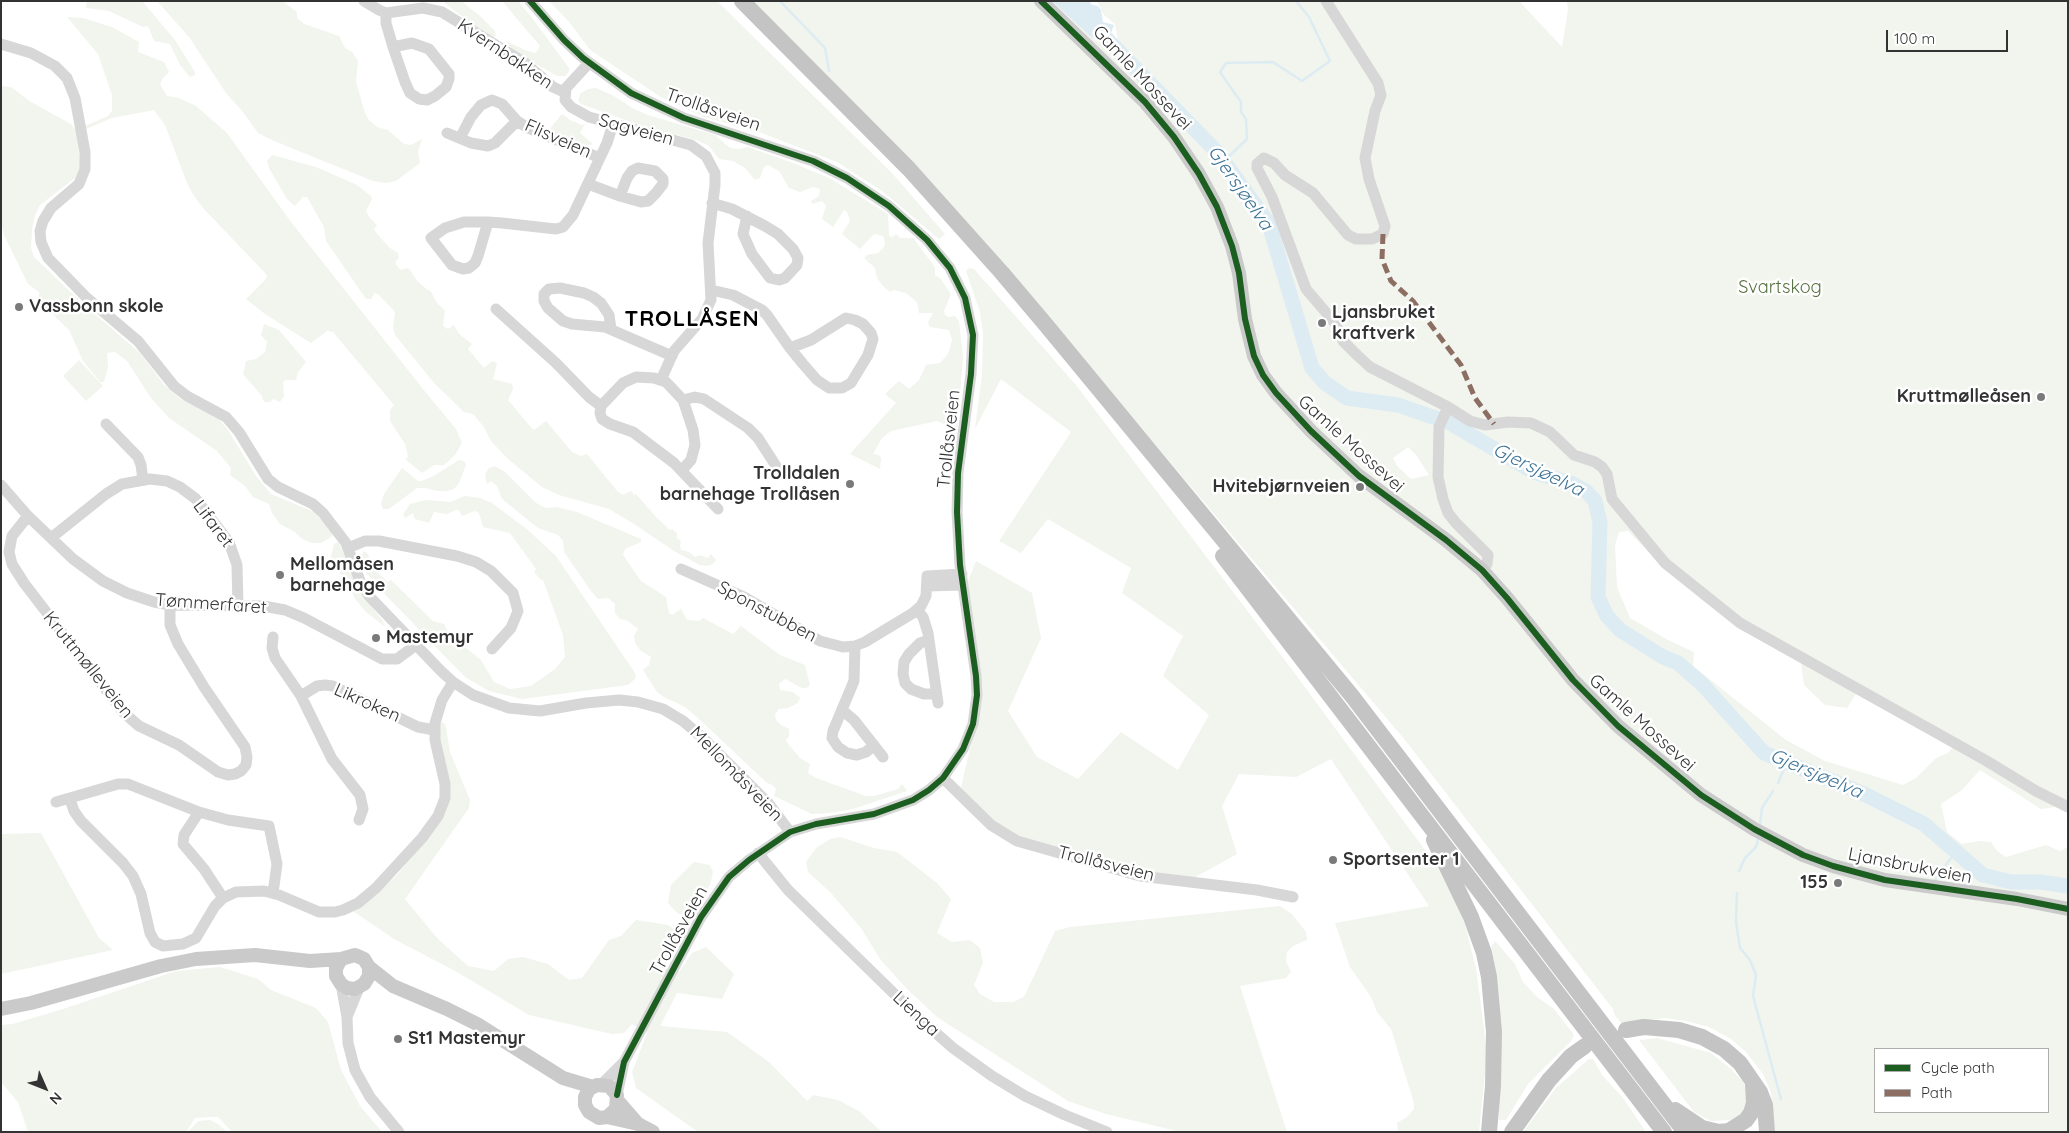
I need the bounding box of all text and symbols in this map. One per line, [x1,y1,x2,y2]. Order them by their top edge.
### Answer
street label: Kvernbakken [453,14,557,94]
scale bar [1889,20,2012,52]
street label: Gamle Mossevei [1088,21,1196,135]
text: 100 m [1894,29,1935,48]
street label: Trollåsveien [663,84,763,136]
street label: Sagveien [596,110,676,150]
street label: Flisveien [521,115,595,163]
water label: Gjersjøelva [1203,141,1277,235]
park label: Svartskog [1738,277,1822,299]
place label: Vassbonn skole [29,296,164,318]
marker: Vassbonn skole [13,301,25,313]
place label: Ljansbruket kraftverk [1332,302,1435,344]
district label: TROLLÅSEN [623,306,761,332]
marker: Ljansbruket kraftverk [1316,317,1328,329]
place label: Kruttmølleåsen [1897,386,2031,408]
street label: Trollåsveien [933,389,965,489]
street label: Gamle Mossevei [1293,391,1409,497]
marker: Kruttmølleåsen [2035,391,2047,403]
water label: Gjersjøelva [1489,438,1587,502]
place label: Trolldalen barnehage Trollåsen [660,463,840,506]
place label: Hvitebjørnveien [1213,476,1350,498]
marker: Trolldalen barnehage Trollåsen [844,478,856,490]
marker: Hvitebjørnveien [1354,481,1366,493]
street label: Lifaret [188,496,238,552]
place label: Mellomåsen barnehage [290,554,394,596]
marker: Mellomåsen barnehage [274,569,286,581]
street label: Sponstubben [714,577,820,647]
street label: Tømmerfaret [154,589,268,619]
street label: Kruttmølleveien [38,607,138,723]
place label: Mastemyr [386,627,473,649]
marker: Mastemyr [370,632,382,644]
street label: Gamle Mossevei [1584,670,1700,776]
street label: Likroken [331,679,403,727]
street label: Mellomåsveien [685,722,787,826]
water label: Gjersjøelva [1766,744,1866,804]
street label: Trollåsveien [1055,842,1157,886]
street label: Ljansbrukveien [1846,843,1974,889]
place label: Sportsenter 1 [1343,849,1460,871]
marker: Sportsenter 1 [1327,854,1339,866]
place label: 155 [1800,872,1828,894]
marker: 155 [1832,877,1844,889]
street label: Trollåsveien [646,883,712,979]
street label: Lienga [888,987,944,1041]
place label: St1 Mastemyr [408,1028,526,1050]
marker: St1 Mastemyr [392,1033,404,1045]
legend [1874,1048,2049,1113]
text: Cycle path [1921,1058,1995,1077]
north arrow [20,1063,70,1113]
text: Path [1921,1083,1953,1102]
text: N [46,1088,66,1108]

